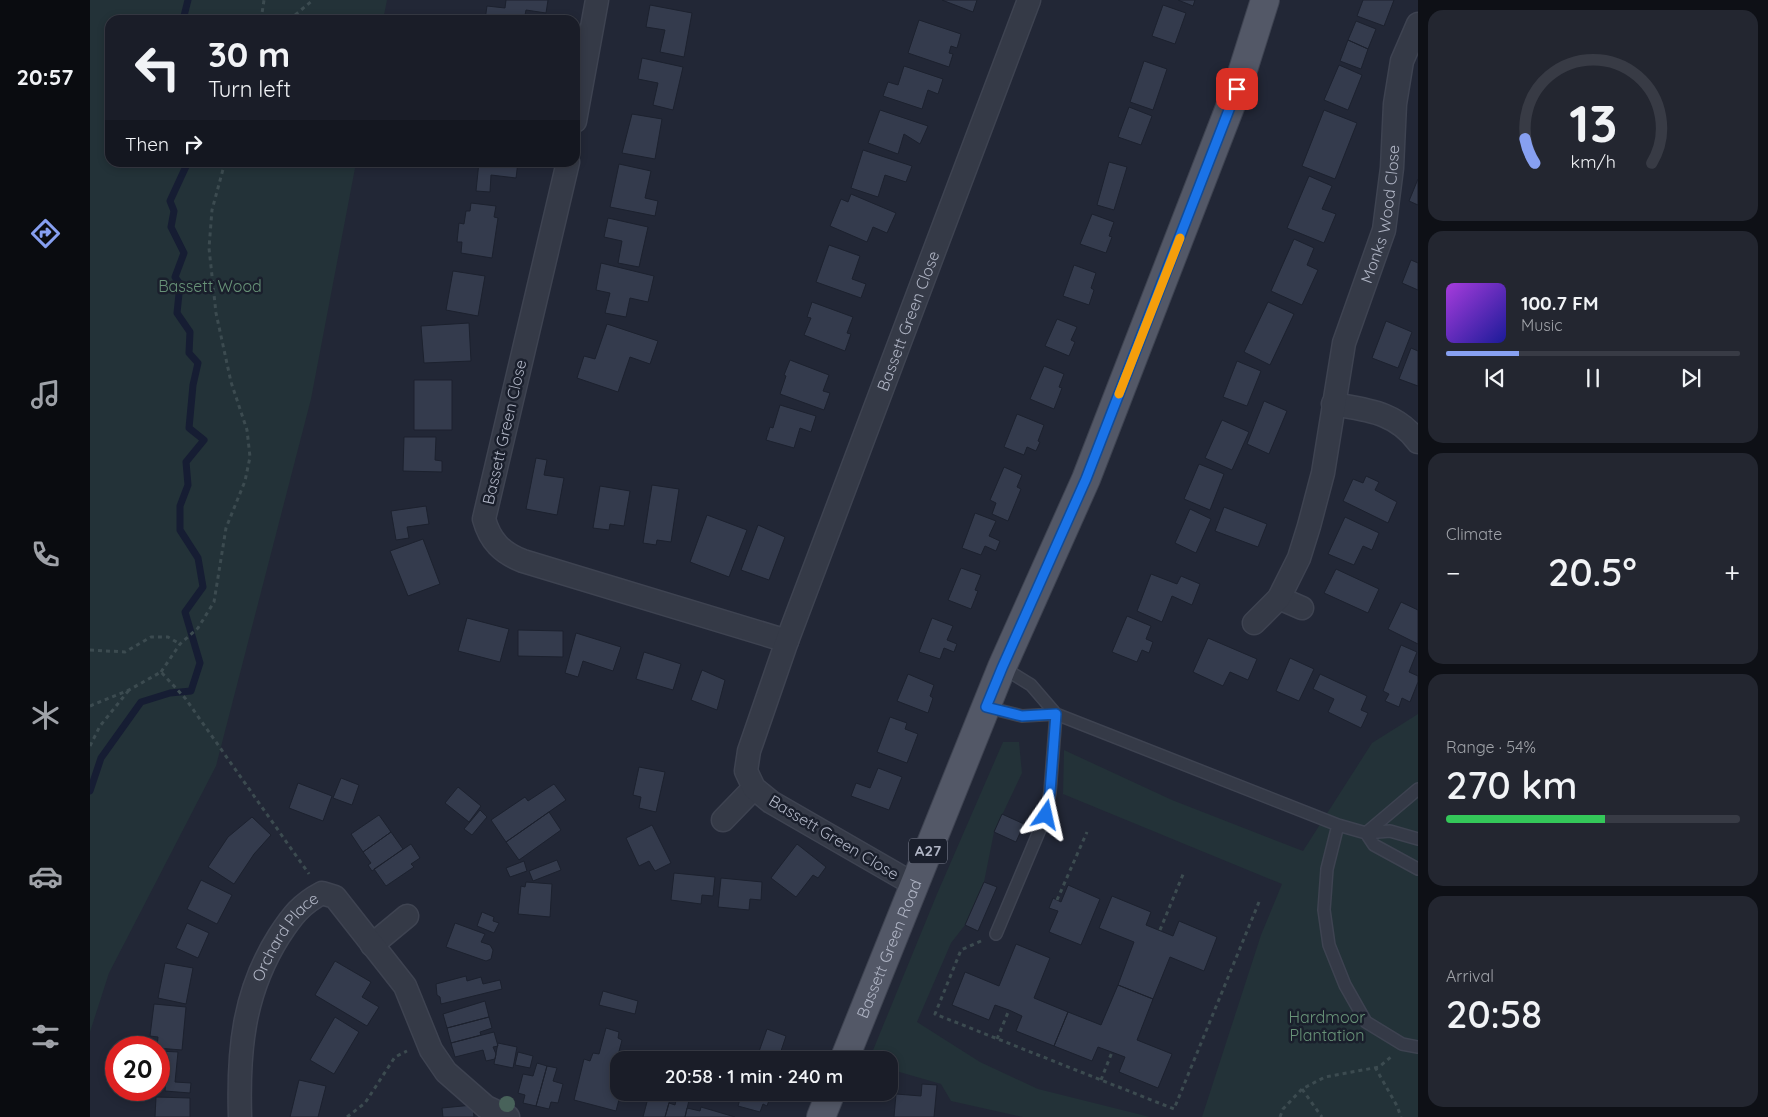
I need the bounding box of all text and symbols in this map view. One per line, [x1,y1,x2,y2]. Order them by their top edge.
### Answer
text: 30 m [208,32,290,76]
icon: left [125,35,190,100]
text: 20:57 [17,63,73,91]
pin [1216,68,1258,110]
text: Turn left [208,75,291,103]
icon: arrive [1223,75,1251,103]
text: 13 [1569,90,1617,155]
icon: right [179,130,207,158]
text: Then [125,132,169,156]
street label: Monks Wood Close [1356,144,1403,286]
text: km/h [1570,150,1616,172]
icon: directions [28,216,63,251]
street label: Bassett Green Close [872,248,943,394]
park label: Bassett Wood [158,276,262,296]
text: 100.7 FM [1521,291,1598,315]
text: Music [1521,315,1563,335]
street label: Bassett Green Close [478,358,530,506]
icon: previous [1481,364,1509,392]
icon: pause [1579,364,1607,392]
icon: next [1677,364,1705,392]
icon: music [28,377,63,412]
text: Climate [1446,524,1502,544]
icon: phone [28,537,63,572]
text: 20.5° [1548,548,1637,596]
text: − [1446,555,1461,590]
text: + [1724,555,1740,590]
icon: climate [28,698,63,733]
text: Range · 54% [1446,737,1536,757]
text: 270 km [1446,761,1577,809]
position arrow [1019,788,1071,840]
street label: Bassett Green Close [765,790,903,884]
road number: A27 [909,838,947,864]
icon: car [28,859,63,894]
street label: Bassett Green Road [852,876,926,1021]
street label: Orchard Place [247,888,322,984]
text: Arrival [1446,966,1494,986]
text: 20:58 [1446,990,1542,1038]
park label: Hardmoor Plantation [1289,1007,1365,1045]
icon: filters [28,1019,63,1054]
speed limit sign: 20 [105,1036,170,1101]
text: 20:58 · 1 min · 240 m [665,1064,843,1088]

